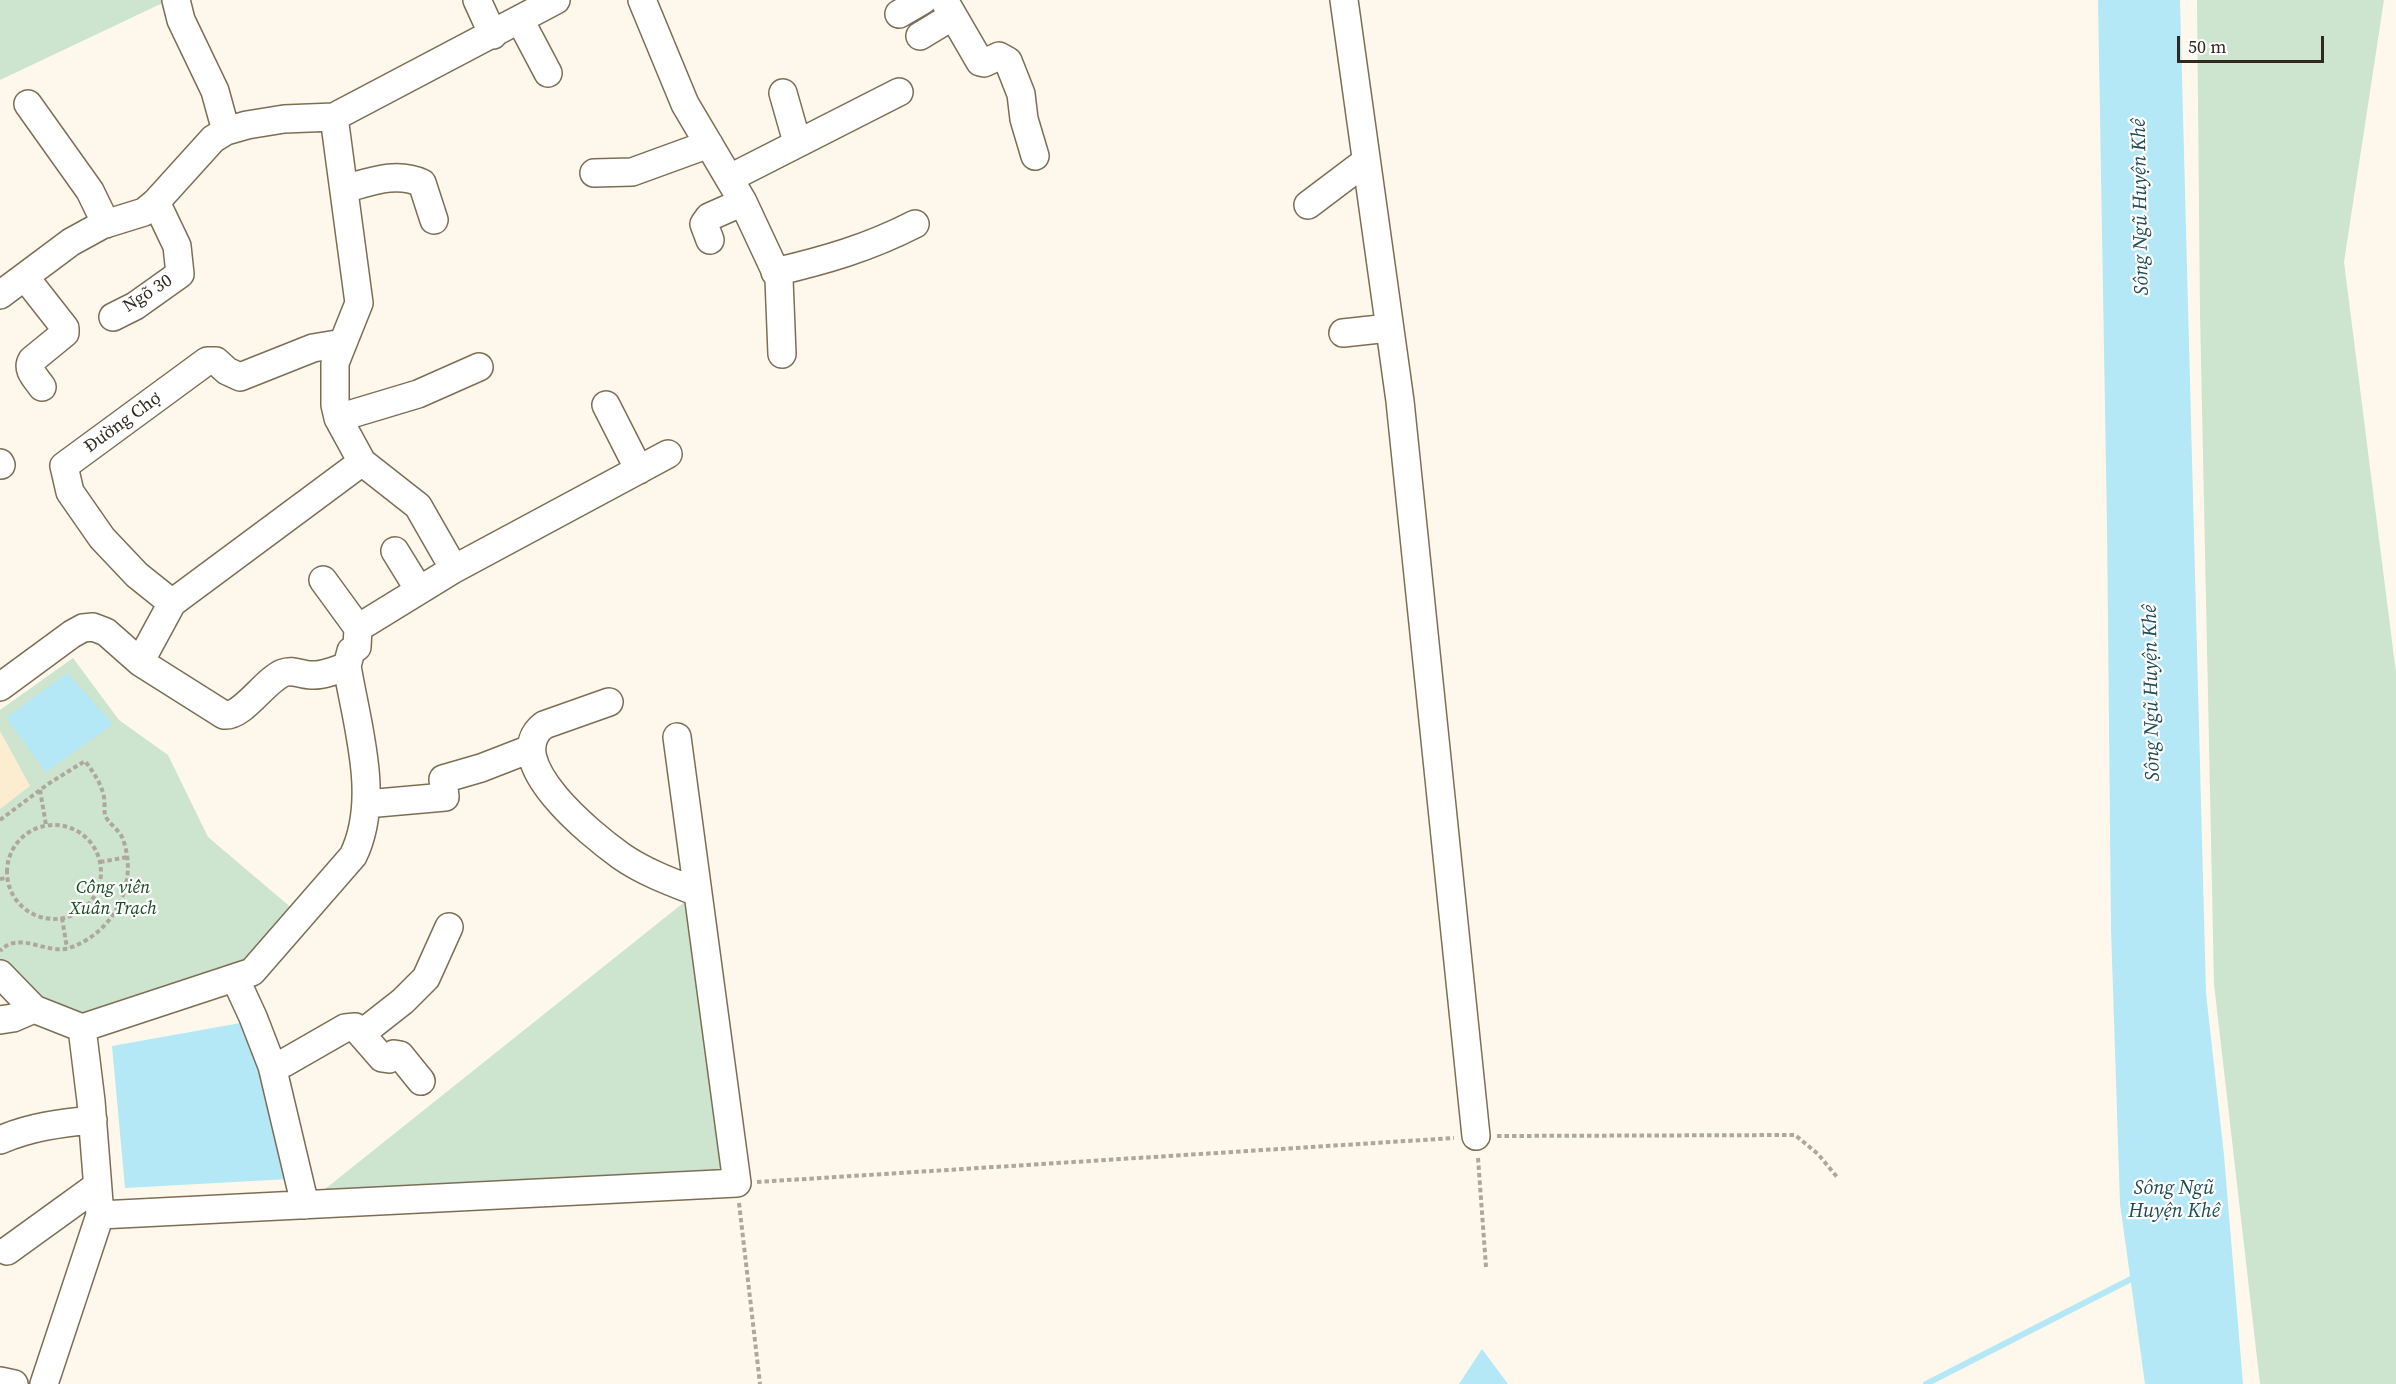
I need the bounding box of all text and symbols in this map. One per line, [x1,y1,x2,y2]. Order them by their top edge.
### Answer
scale bar [2180,24,2327,62]
text: 50 m [2188,34,2226,59]
water label: Sông Ngũ Huyện Khê [2127,119,2155,295]
street label: Ngõ 30 [119,270,177,318]
street label: Đường Chợ [80,388,166,458]
water label: Sông Ngũ Huyện Khê [2138,605,2166,781]
park label: Công viên Xuân Trạch [69,877,157,920]
water label: Sông Ngũ Huyện Khê [2128,1177,2220,1224]

